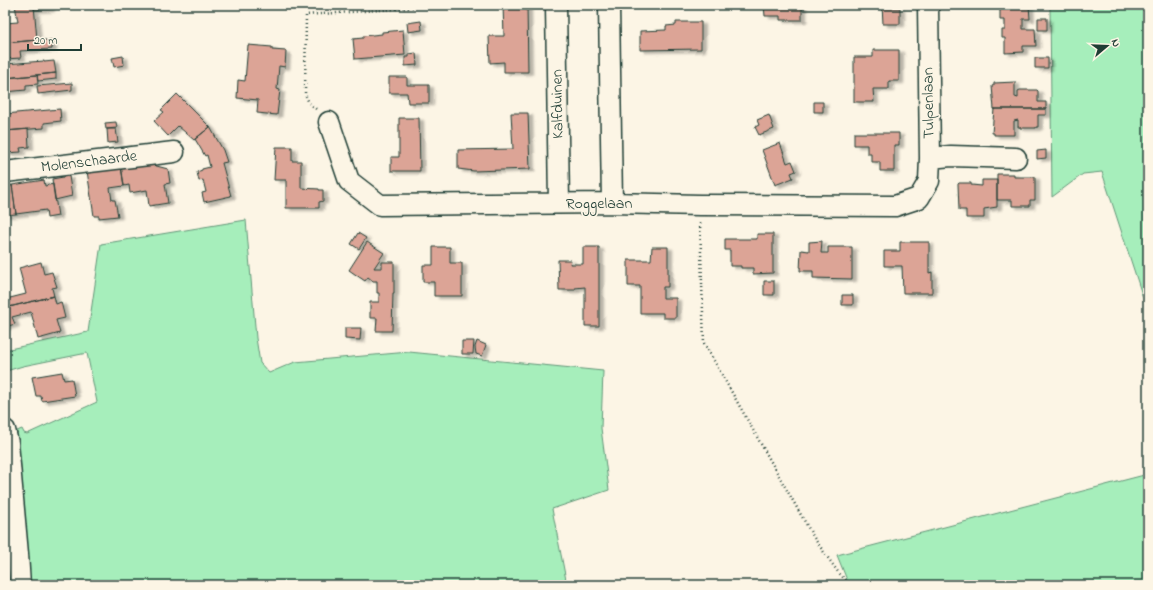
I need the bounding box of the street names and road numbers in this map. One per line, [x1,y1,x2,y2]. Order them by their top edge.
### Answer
street label: Tulpenlaan [916,67,942,139]
street label: Kalfduinen [545,69,571,139]
street label: Molenschaarde [40,144,139,180]
street label: Roggelaan [566,192,632,216]

